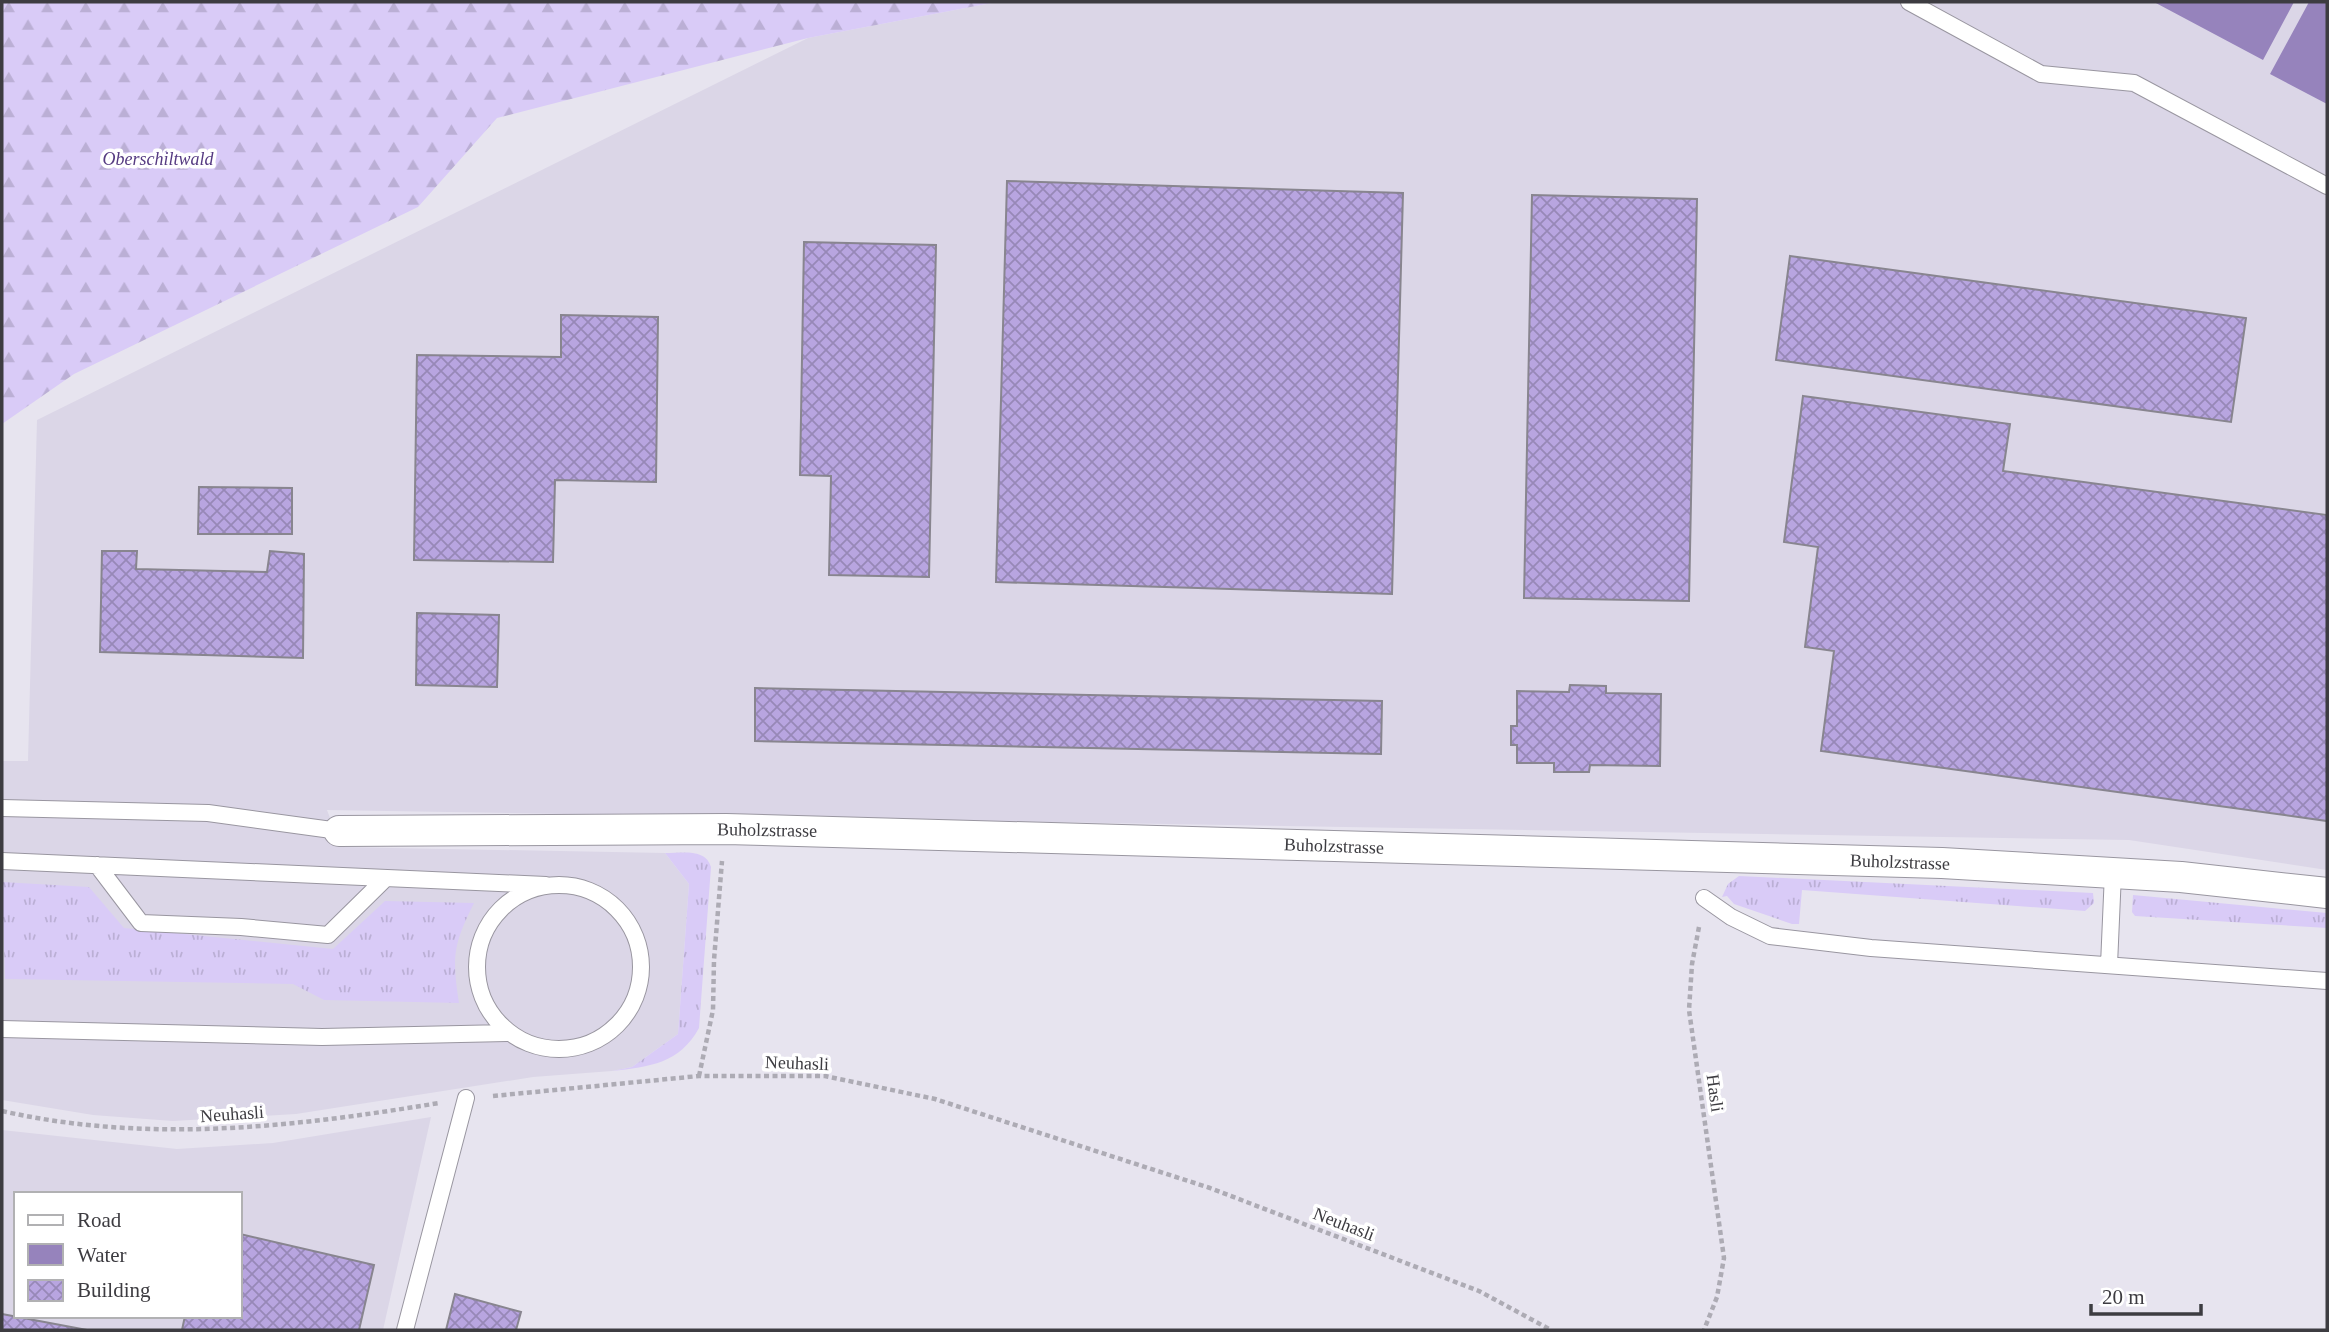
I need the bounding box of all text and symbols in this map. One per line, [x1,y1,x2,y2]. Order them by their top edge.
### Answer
park label: Oberschiltwald [103,149,214,169]
street label: Buholzstrasse [717,819,817,841]
street label: Buholzstrasse [1284,834,1384,858]
street label: Buholzstrasse [1850,850,1950,874]
street label: Neuhasli [765,1052,829,1074]
street label: Hasli [1702,1073,1728,1113]
street label: Neuhasli [199,1102,265,1126]
legend [14,1192,242,1318]
street label: Neuhasli [1311,1203,1377,1245]
text: Road [77,1208,122,1232]
text: Water [77,1243,127,1267]
scale bar [2091,1272,2201,1316]
text: Building [77,1278,151,1302]
text: 20 m [2102,1285,2145,1309]

